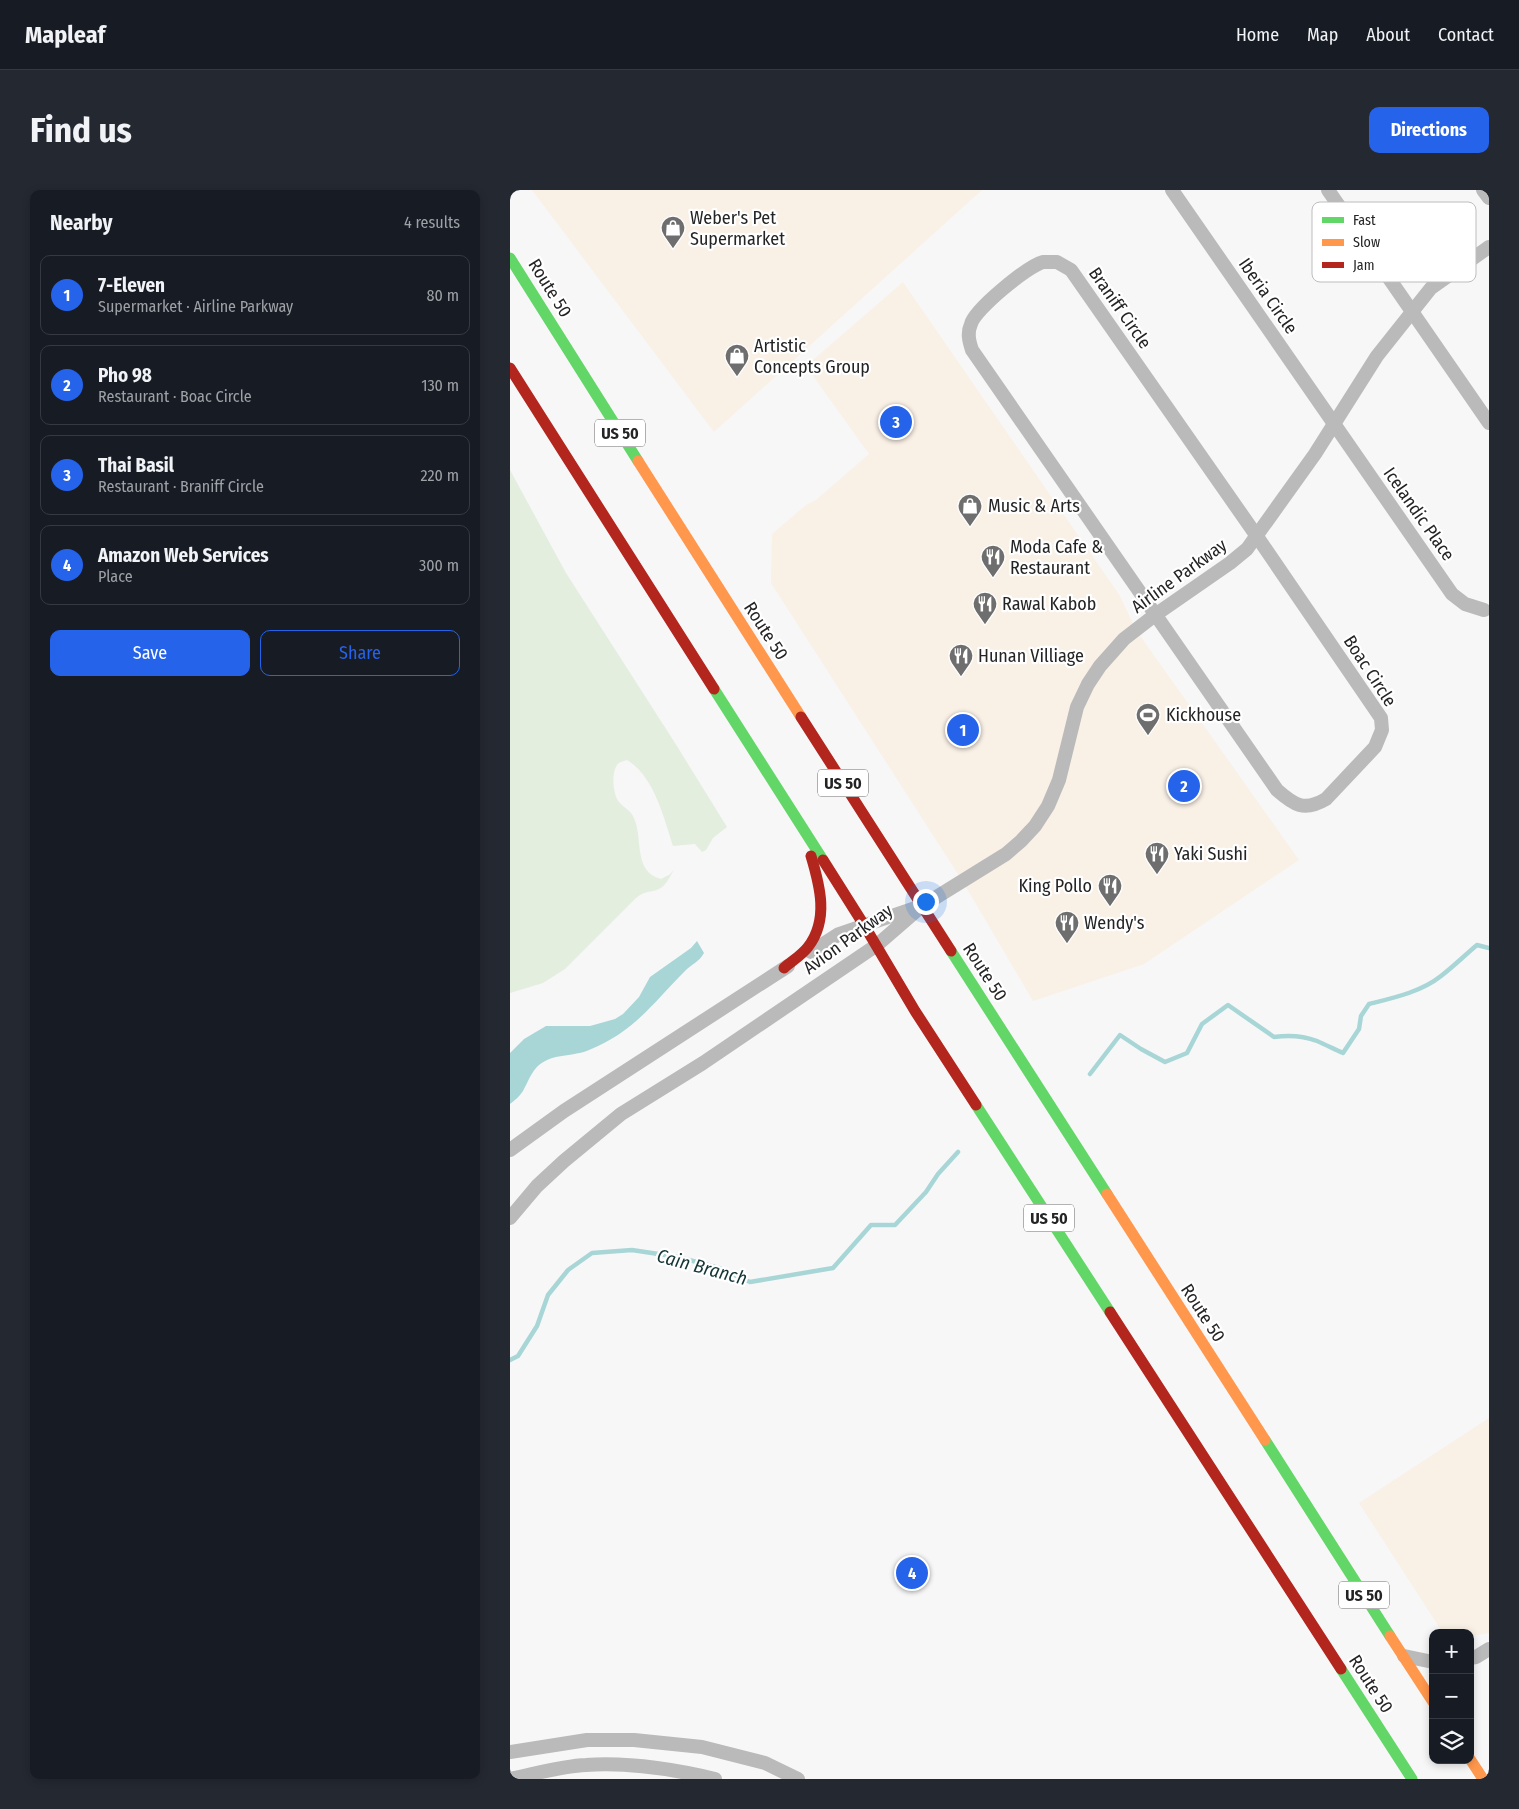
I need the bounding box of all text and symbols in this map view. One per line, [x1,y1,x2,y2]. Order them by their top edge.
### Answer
text: Mapleaf [25,21,105,49]
text: Home [1236,24,1279,46]
text: Map [1307,24,1338,46]
text: About [1366,24,1410,46]
text: Contact [1438,24,1494,46]
button: Directions [1369,107,1489,153]
text: Find us [30,109,132,151]
legend [1312,202,1476,282]
place label: Weber's Pet Supermarket [690,207,785,250]
text: Nearby [50,210,112,236]
text: Fast [1353,212,1376,229]
text: 4 results [404,213,460,232]
shop icon: Weber's Pet Supermarket [660,215,686,249]
text: Slow [1353,234,1380,251]
street label: Iberia Circle [1234,254,1302,338]
street label: Route 50 [523,255,577,321]
text: Jam [1353,257,1374,274]
street label: Braniff Circle [1084,263,1156,353]
text: 7-Eleven [98,274,165,297]
text: 1 [64,286,70,305]
text: 80 m [427,286,459,305]
text: Supermarket · Airline Parkway [98,297,293,316]
place label: Artistic Concepts Group [754,335,870,378]
shop icon: Artistic Concepts Group [724,343,750,377]
text: Pho 98 [98,364,152,387]
text: 2 [63,376,71,395]
text: 130 m [421,376,459,395]
text: Restaurant · Boac Circle [98,387,252,406]
pin: 3 [880,403,912,441]
road number: US 50 [595,420,645,446]
text: Thai Basil [98,454,174,477]
street label: Icelandic Place [1379,463,1459,565]
text: 3 [63,466,71,485]
text: 220 m [420,466,459,485]
text: Restaurant · Braniff Circle [98,477,264,496]
shop icon: Music & Arts [957,493,983,527]
place label: Music & Arts [988,495,1080,517]
street label: Airline Parkway [1127,534,1231,618]
place label: Moda Cafe & Restaurant [1010,536,1103,579]
text: Amazon Web Services [98,544,269,567]
restaurant icon: Moda Cafe & Restaurant [980,544,1006,578]
text: 4 [63,556,71,575]
text: 300 m [419,556,459,575]
text: Place [98,567,133,586]
restaurant icon: Rawal Kabob [972,591,998,625]
place label: Rawal Kabob [1002,593,1096,615]
street label: Route 50 [739,598,793,664]
button: Save [50,630,250,676]
button: Share [260,630,460,676]
street label: Boac Circle [1339,631,1401,711]
restaurant icon: Hunan Villiage [948,643,974,677]
place label: Hunan Villiage [978,645,1084,667]
sports icon: Kickhouse [1135,702,1161,736]
place label: Kickhouse [1166,704,1241,726]
pin: 1 [947,711,979,749]
pin: 2 [1168,767,1200,805]
road number: US 50 [818,770,868,796]
restaurant icon: Yaki Sushi [1144,841,1170,875]
place label: Yaki Sushi [1174,843,1248,865]
restaurant icon: King Pollo [1097,873,1123,907]
place label: King Pollo [1019,875,1092,897]
your location [913,889,939,915]
street label: Avion Parkway [799,899,897,979]
restaurant icon: Wendy's [1054,910,1080,944]
place label: Wendy's [1084,912,1145,934]
street label: Route 50 [958,939,1012,1005]
road number: US 50 [1024,1204,1074,1232]
water label: Cain Branch [654,1244,750,1290]
street label: Route 50 [1176,1280,1230,1346]
pin: 4 [896,1554,928,1592]
road number: US 50 [1339,1582,1389,1608]
map controls [1429,1629,1474,1764]
button: + [1429,1629,1474,1674]
street label: Route 50 [1344,1651,1398,1717]
button: − [1429,1674,1474,1719]
button: layers [1429,1719,1474,1764]

